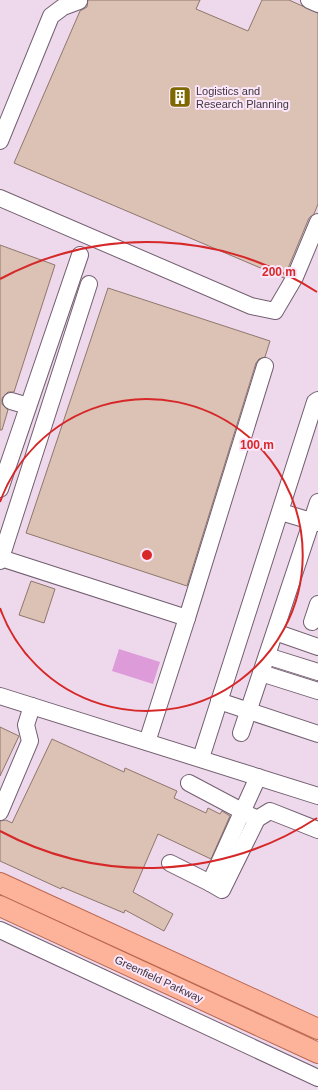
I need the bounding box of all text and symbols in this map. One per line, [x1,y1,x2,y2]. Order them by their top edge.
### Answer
building icon: Logistics and Research Planning [167,84,193,110]
place label: Logistics and Research Planning [196,85,289,110]
text: 200 m [262,265,296,279]
text: 100 m [240,438,274,452]
centre of rings [140,548,154,562]
street label: Greenfield Parkway [113,953,205,1005]

